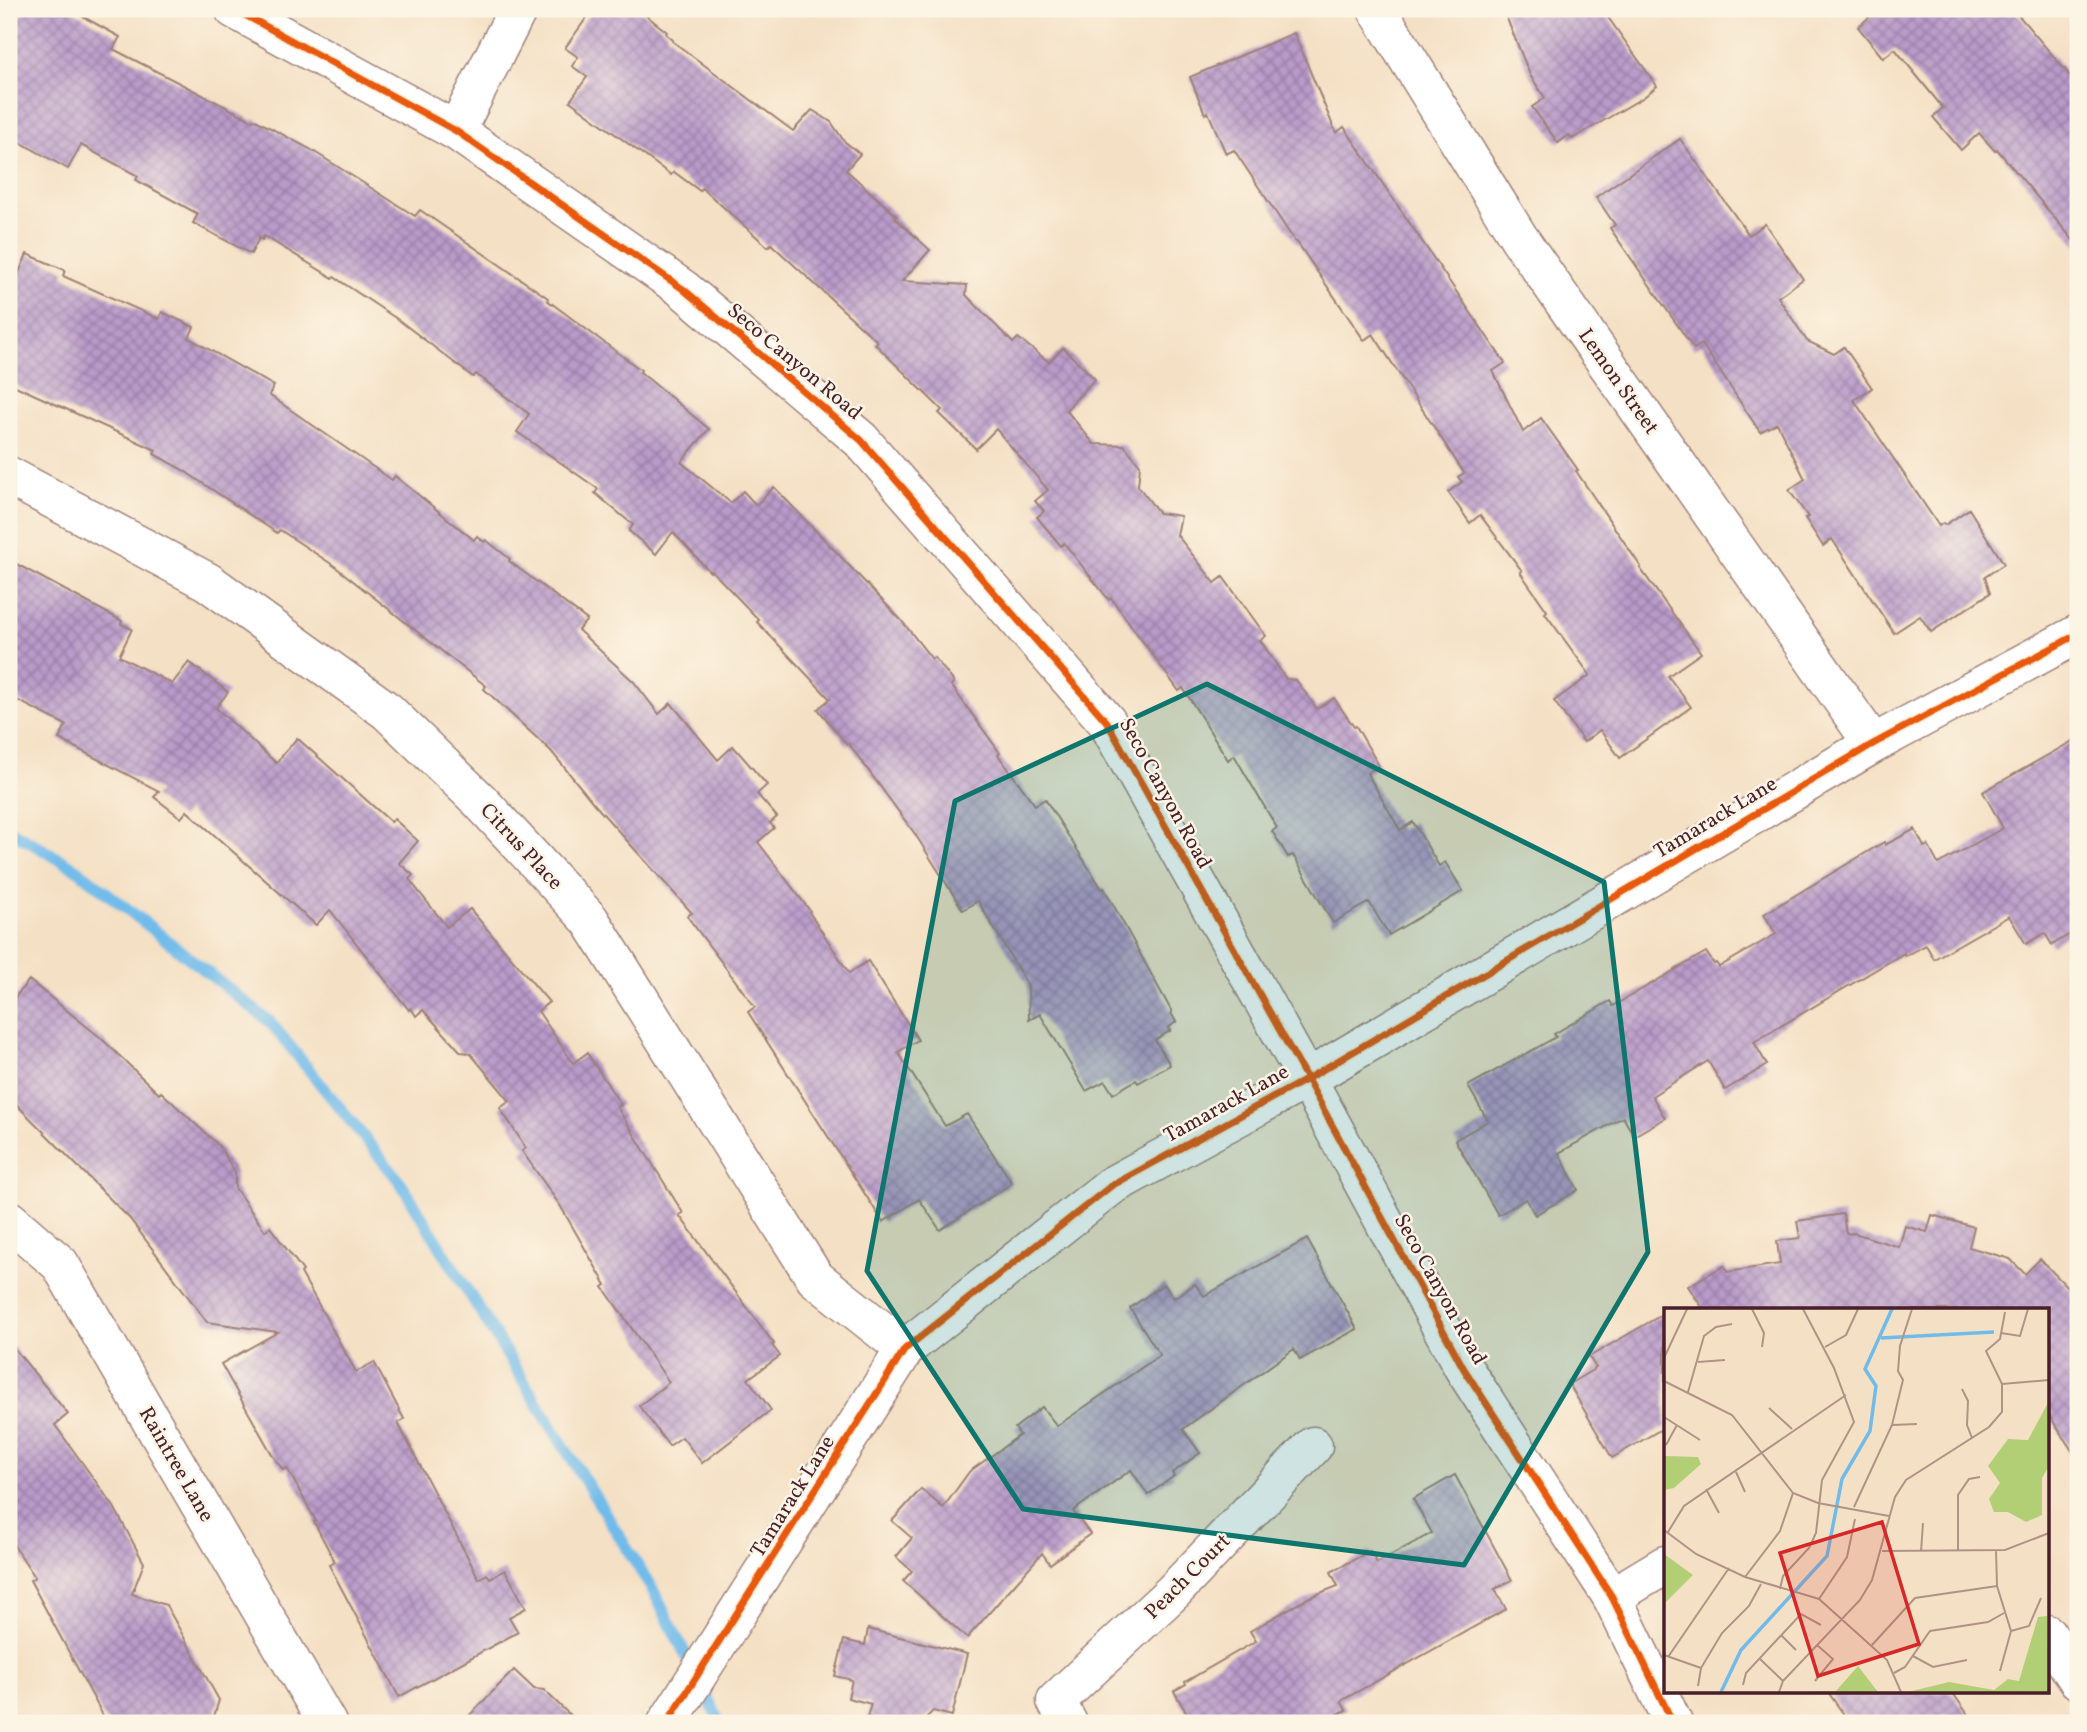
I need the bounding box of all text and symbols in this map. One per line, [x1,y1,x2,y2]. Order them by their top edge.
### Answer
street label: Seco Canyon Road [720,297,868,427]
street label: Lemon Street [1571,323,1665,441]
street label: Seco Canyon Road [1111,713,1218,875]
street label: Tamarack Lane [1649,770,1783,867]
street label: Citrus Place [473,797,569,897]
street label: Tamarack Lane [1159,1058,1295,1151]
street label: Seco Canyon Road [1386,1209,1493,1371]
inset map [1664,1308,2048,1694]
street label: Raintree Lane [131,1402,220,1528]
street label: Tamarack Lane [744,1430,842,1563]
street label: Peach Court [1139,1528,1237,1626]

